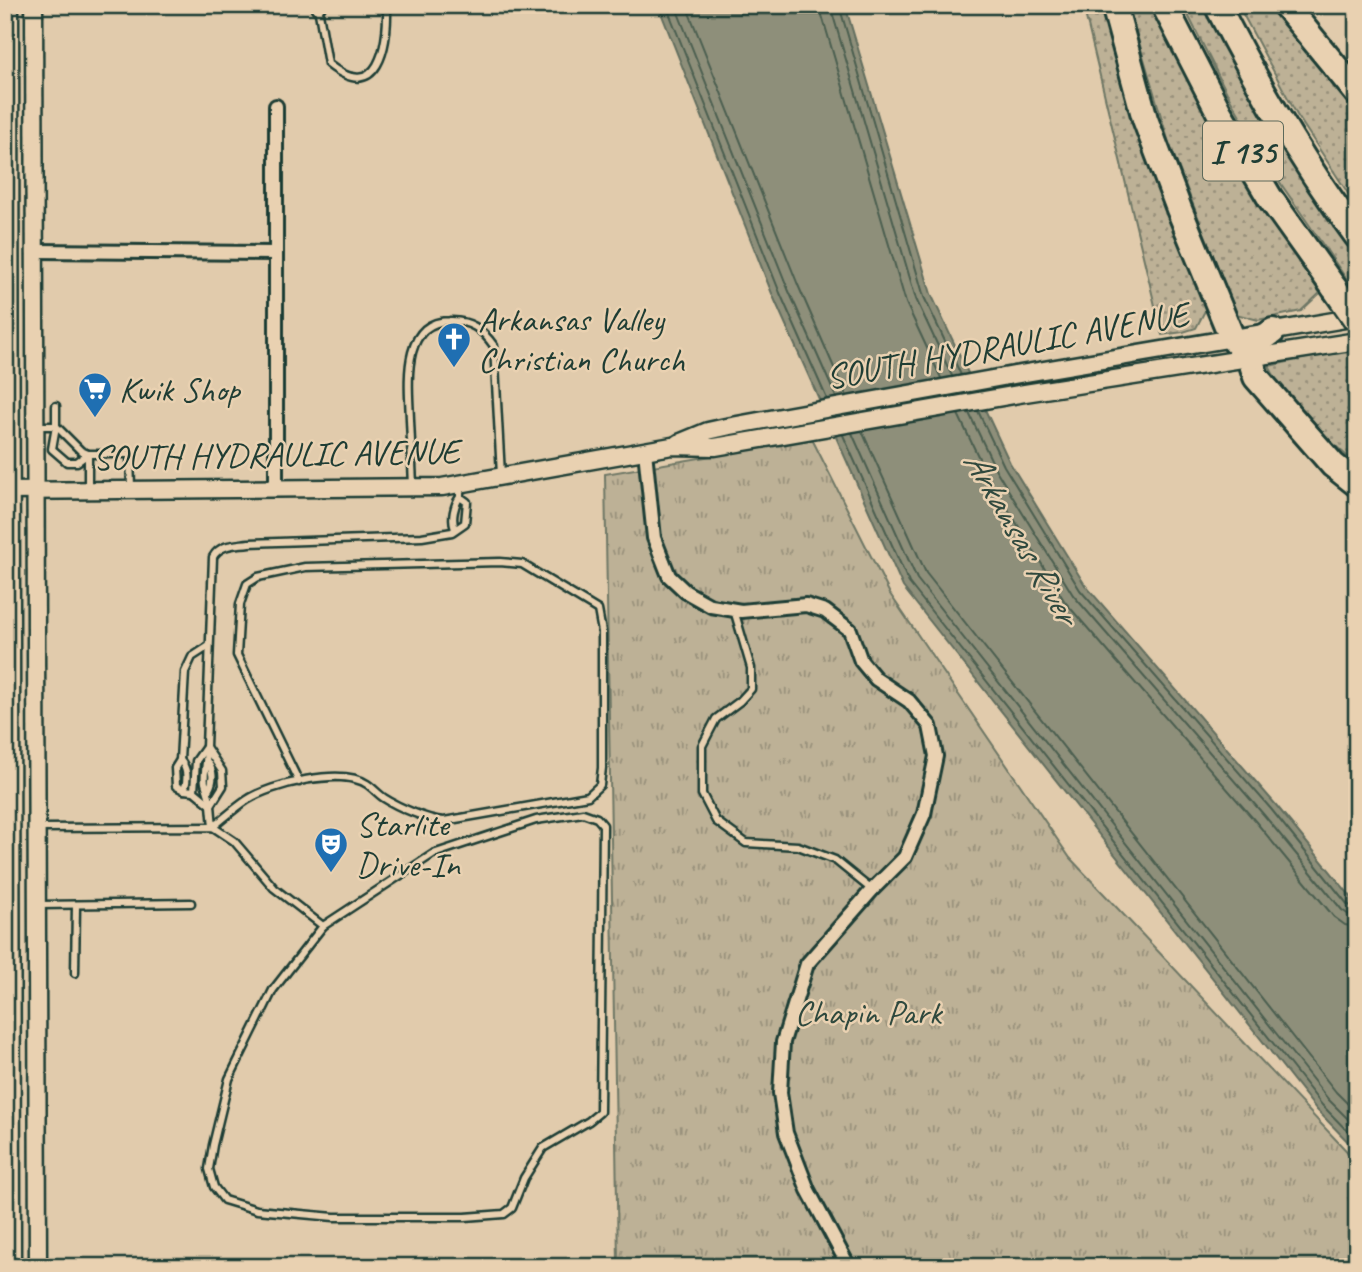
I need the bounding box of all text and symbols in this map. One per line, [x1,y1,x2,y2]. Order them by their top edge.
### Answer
road number: I 135 [1203,122,1283,181]
street label: SOUTH HYDRAULIC AVENUE [823,291,1196,399]
place label: Arkansas Valley Christian Church [478,297,686,382]
church icon: Arkansas Valley Christian Church [435,320,473,369]
place label: Kwik Shop [119,367,242,412]
supermarket icon: Kwik Shop [76,370,114,419]
street label: SOUTH HYDRAULIC AVENUE [92,429,464,480]
water label: Arkansas River [953,442,1093,637]
place label: Starlite Drive-In [356,802,461,887]
theatre icon: Starlite Drive-In [312,825,350,874]
park label: Chapin Park [795,990,944,1035]

